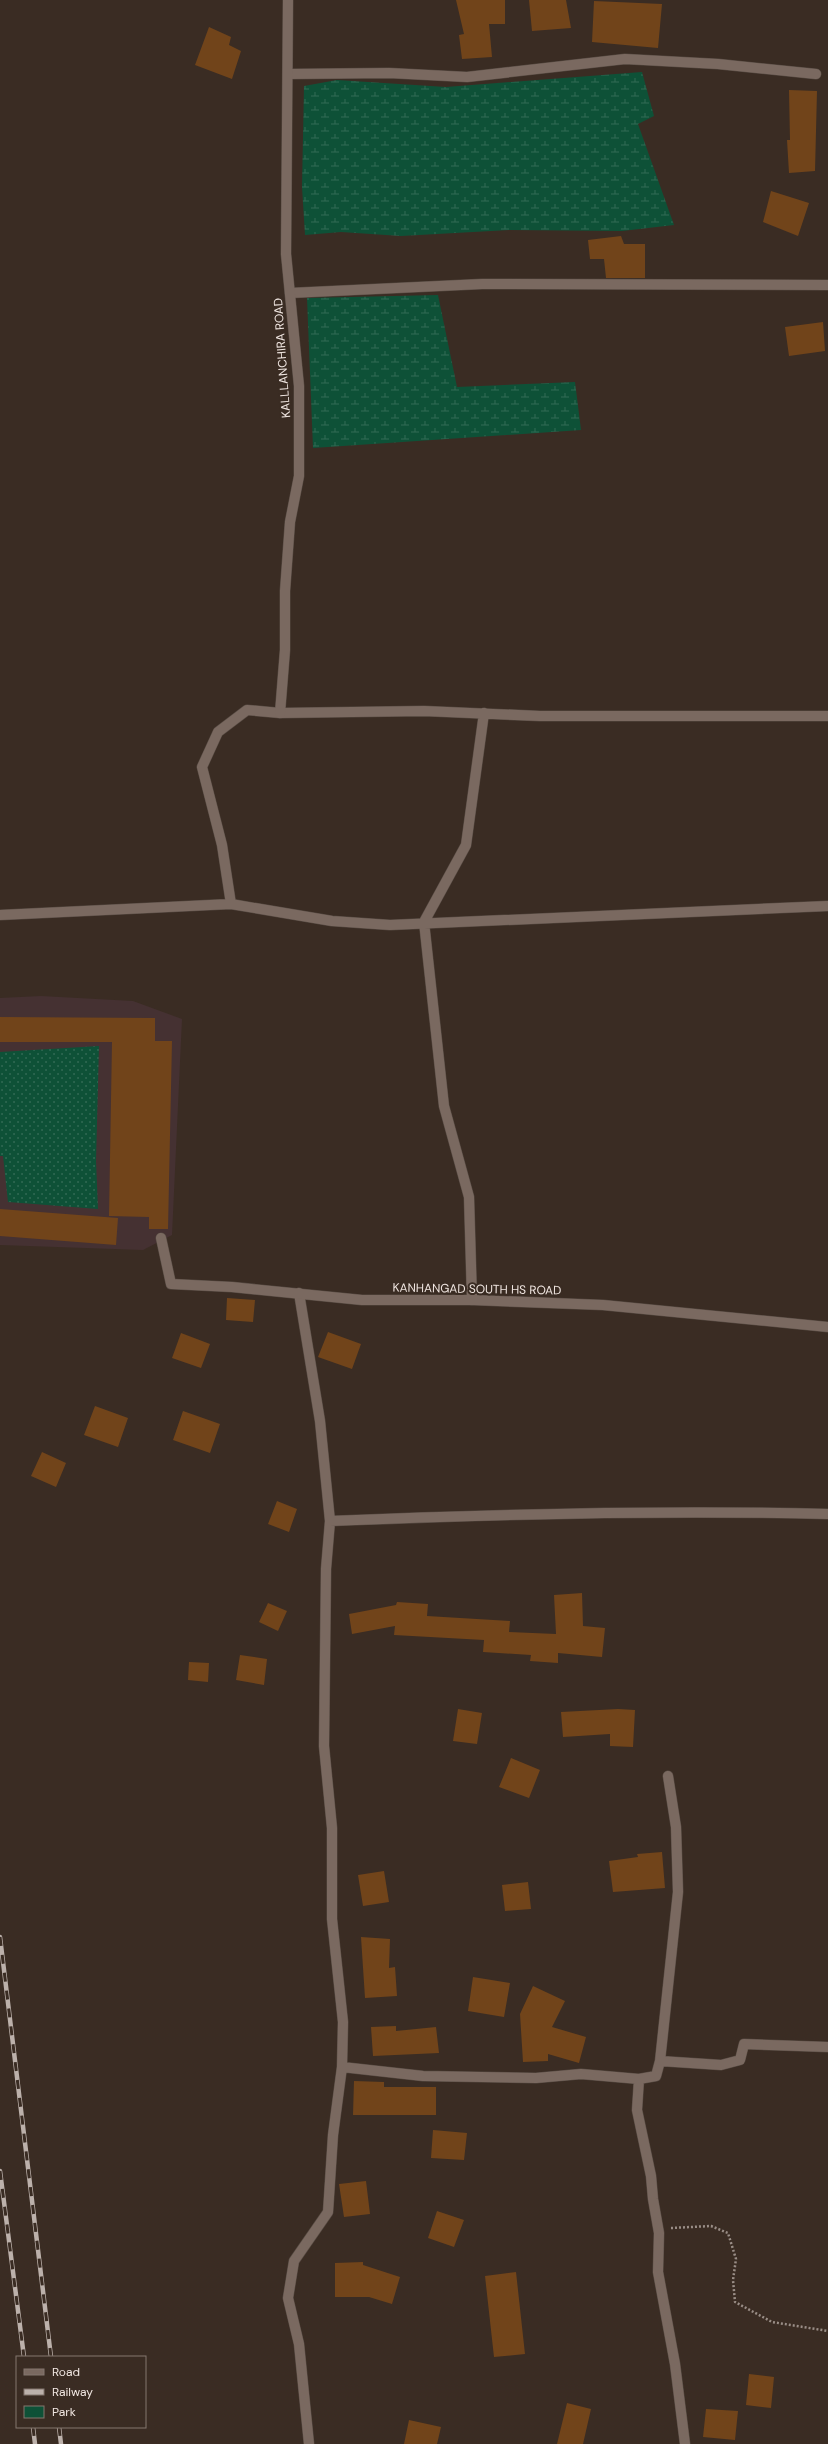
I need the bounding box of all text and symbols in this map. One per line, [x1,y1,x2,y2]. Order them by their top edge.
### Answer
street label: KALLLANCHIRA ROAD [270,298,294,418]
street label: KANHANGAD SOUTH HS ROAD [392,1280,562,1298]
legend [16,2356,146,2428]
text: Road [52,2364,80,2380]
text: Railway [52,2384,93,2400]
text: Park [52,2404,76,2420]

